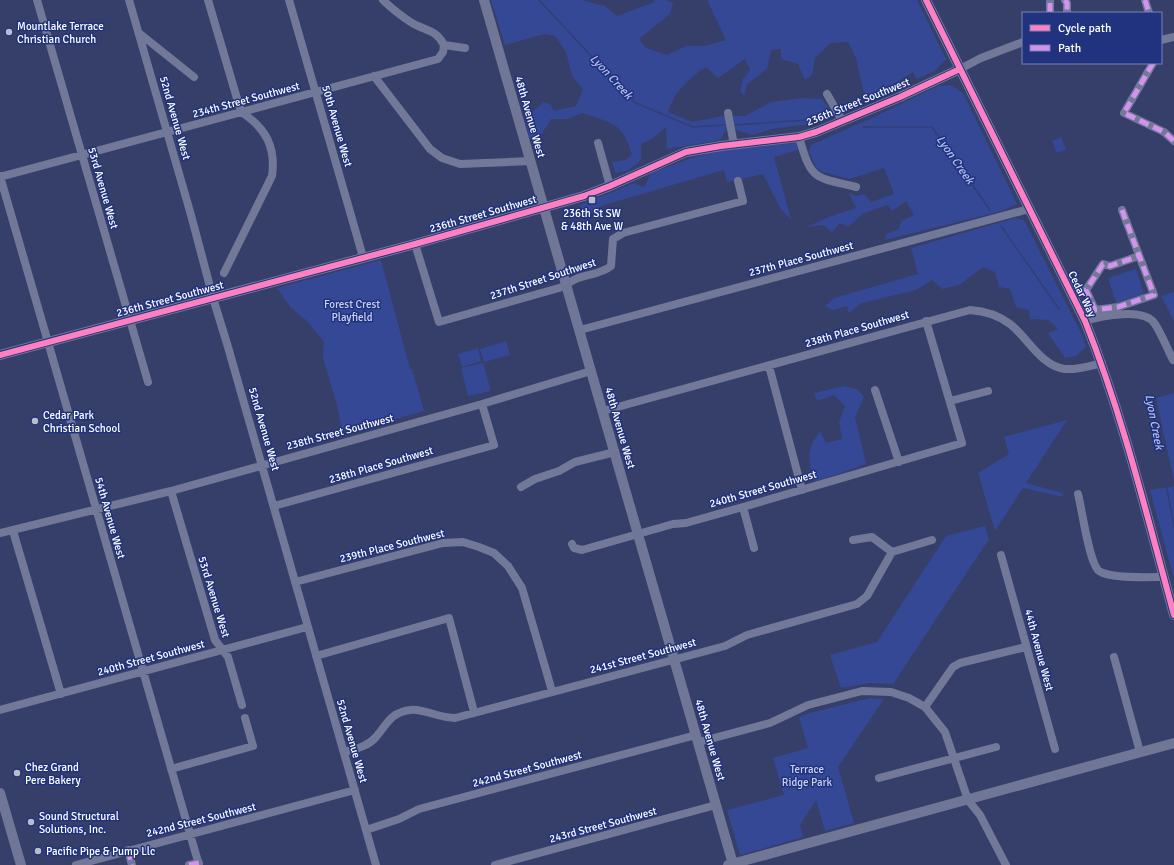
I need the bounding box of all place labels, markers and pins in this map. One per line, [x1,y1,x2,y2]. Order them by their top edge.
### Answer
place label: Mountlake Terrace Christian Church [17,20,104,46]
marker: Mountlake Terrace Christian Church [4,27,14,37]
marker: 236th St SW & 48th Ave W [587,195,597,205]
place label: 236th St SW & 48th Ave W [561,207,624,233]
place label: Cedar Park Christian School [43,409,121,435]
marker: Cedar Park Christian School [30,416,40,426]
place label: Chez Grand Pere Bakery [25,761,82,787]
marker: Chez Grand Pere Bakery [12,768,22,778]
place label: Sound Structural Solutions, Inc. [39,810,119,836]
marker: Sound Structural Solutions, Inc. [26,817,36,827]
place label: Pacific Pipe & Pump Llc [46,845,155,858]
marker: Pacific Pipe & Pump Llc [33,846,43,856]

